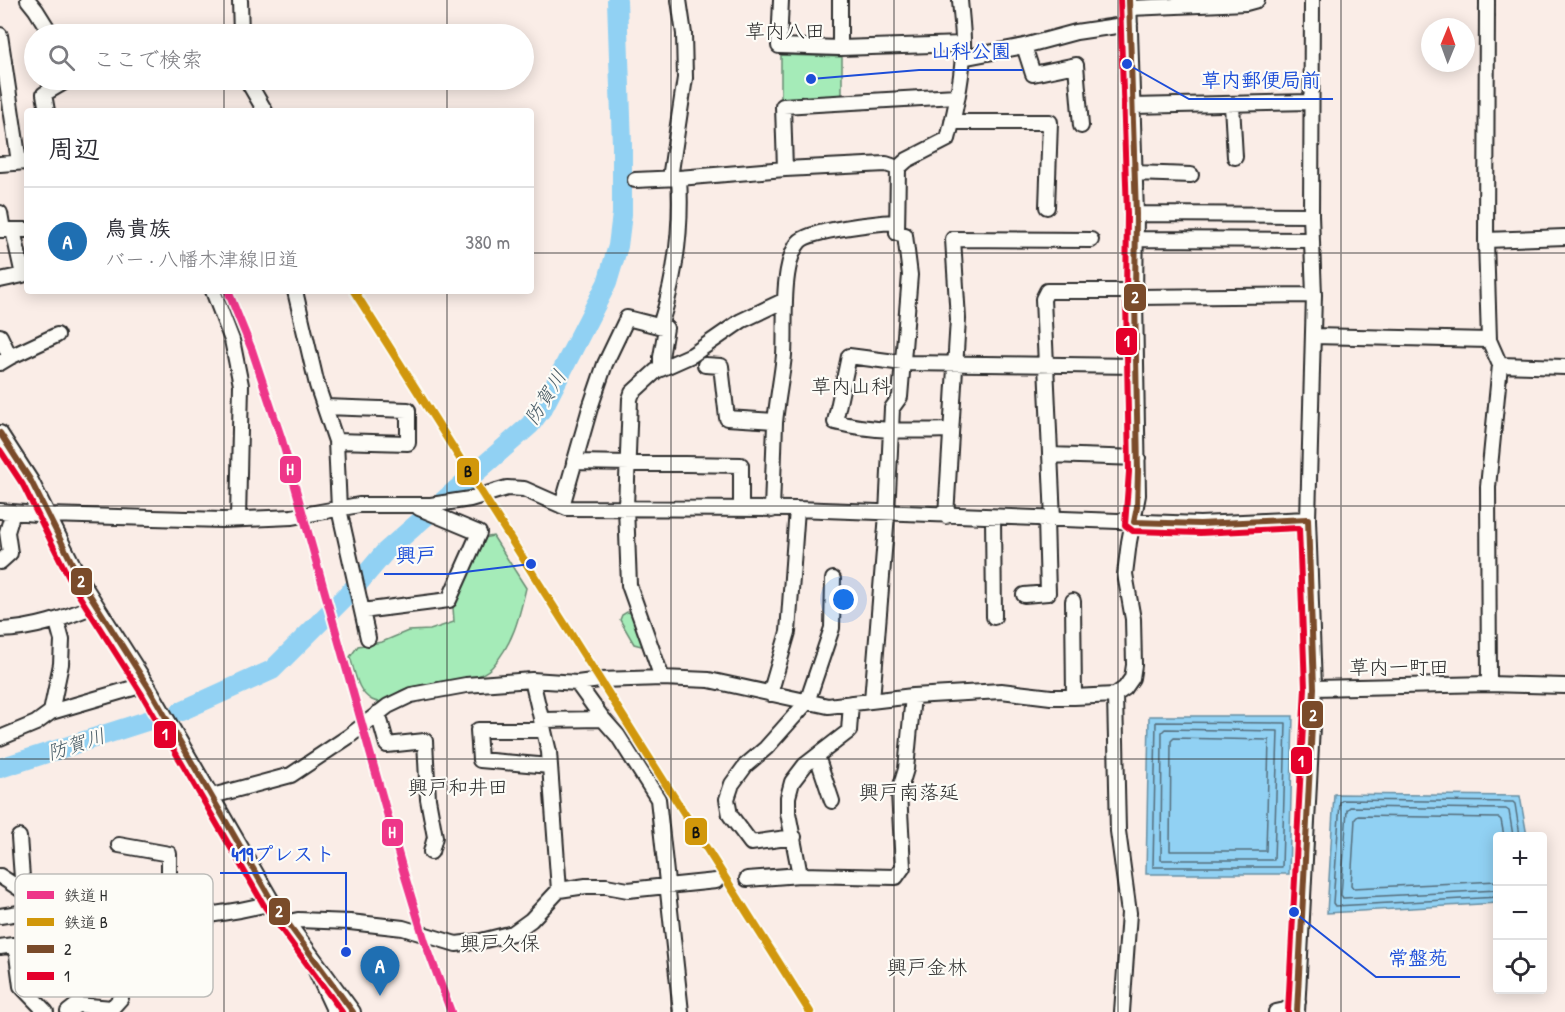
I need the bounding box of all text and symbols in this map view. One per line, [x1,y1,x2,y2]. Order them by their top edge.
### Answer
district label: 草内八田 [745,17,825,44]
north arrow [1421,18,1475,72]
search box [24,24,534,90]
callout: 山科公園 [919,32,1023,70]
text: 山科公園 [931,37,1011,64]
icon: search [45,41,78,74]
text: ここで検索 [93,44,203,74]
callout: 草内郵便局前 [1189,61,1333,99]
text: 草内郵便局前 [1201,66,1321,93]
text: 周辺 [48,131,100,166]
text: 鳥貴族 [105,213,171,243]
text: A [63,228,72,255]
text: 380 m [465,228,510,255]
text: バー · 八幡木津線旧道 [105,245,298,272]
line badge: 2 [1123,283,1147,312]
text: 2 [1131,286,1139,308]
line badge: 1 [1115,327,1138,356]
text: 1 [1124,330,1130,352]
water label: 防賀川 [517,364,572,429]
district label: 草内山科 [811,372,891,399]
line badge: H [279,455,302,484]
line badge: B [456,457,480,486]
text: H [286,458,294,480]
text: B [464,460,472,482]
callout: 興戸 [384,536,448,574]
text: 興戸 [396,541,436,568]
line badge: 2 [70,567,93,596]
text: 2 [77,570,85,592]
your location [829,585,858,614]
district label: 草内一町田 [1349,653,1449,680]
line badge: 2 [1301,700,1324,729]
text: 2 [1309,704,1317,726]
line badge: 1 [153,720,177,749]
water label: 防賀川 [43,721,109,766]
text: 1 [162,723,168,745]
line badge: 1 [1290,746,1313,775]
text: 1 [1298,750,1304,772]
district label: 興戸和井田 [408,773,508,800]
district label: 興戸南落延 [859,778,959,805]
line badge: B [684,817,708,846]
line badge: H [381,818,404,847]
text: H [388,821,396,843]
text: B [692,821,700,843]
map controls [1493,832,1547,994]
button: + [1493,832,1547,886]
callout: 419プレスト [220,835,346,873]
text: 419プレスト [231,840,335,867]
legend [15,874,213,997]
text: 鉄道 H [64,884,107,906]
button: − [1493,886,1547,940]
line badge: 2 [268,897,291,926]
text: 2 [275,900,283,922]
text: 鉄道 B [64,911,108,933]
district label: 興戸久保 [460,929,540,956]
text: 2 [64,938,72,960]
callout: 常盤苑 [1376,939,1460,977]
button: locate [1493,940,1547,994]
text: 常盤苑 [1388,944,1448,971]
pin: A [360,946,400,996]
district label: 興戸金林 [887,953,967,980]
text: 1 [64,965,70,987]

